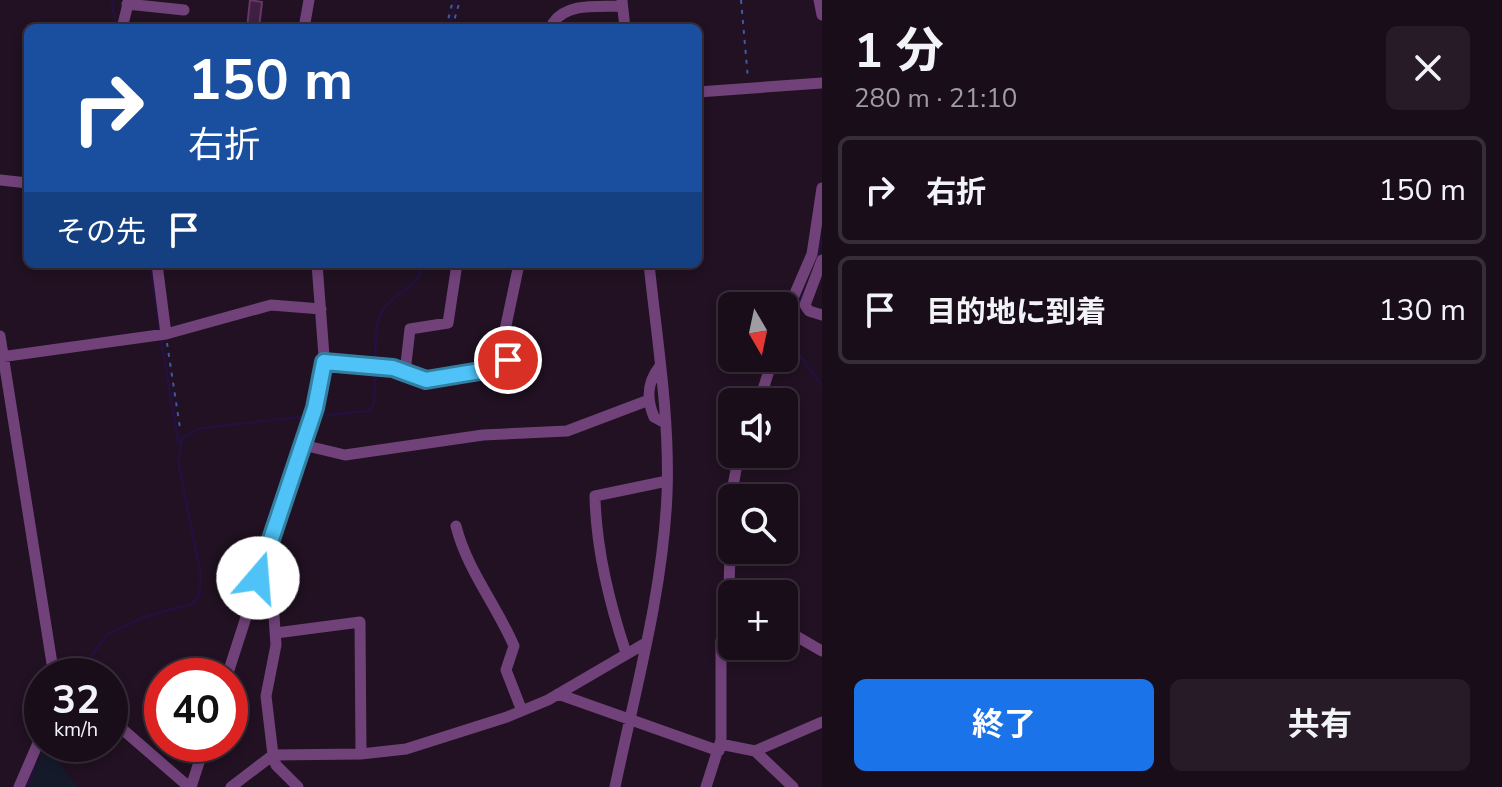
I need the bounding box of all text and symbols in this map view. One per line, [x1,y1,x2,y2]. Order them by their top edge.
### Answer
text: 1 分 [854,18,944,84]
button: close [1386,26,1470,110]
text: 150 m [188,42,353,119]
icon: right [56,56,160,160]
text: 280 m · 21:10 [854,81,1017,116]
text: 右折 [188,121,260,170]
icon: right [858,168,902,212]
text: 150 m [1379,170,1466,211]
text: 右折 [926,172,986,213]
icon: arrive [162,208,206,252]
text: その先 [56,212,146,253]
icon: arrive [858,288,902,332]
text: 130 m [1379,290,1466,331]
north arrow [718,292,798,372]
map controls [718,292,798,660]
text: 目的地に到着 [926,292,1106,333]
pin [474,326,542,394]
icon: arrive [486,338,530,382]
button: sound [718,388,798,468]
button: search [718,484,798,564]
position arrow [216,536,300,620]
button: + [718,580,798,660]
speed limit sign: 40 [144,658,248,762]
text: 32 [52,673,100,727]
button: 終了 [854,679,1154,771]
button: 共有 [1170,679,1470,771]
text: km/h [54,716,98,743]

